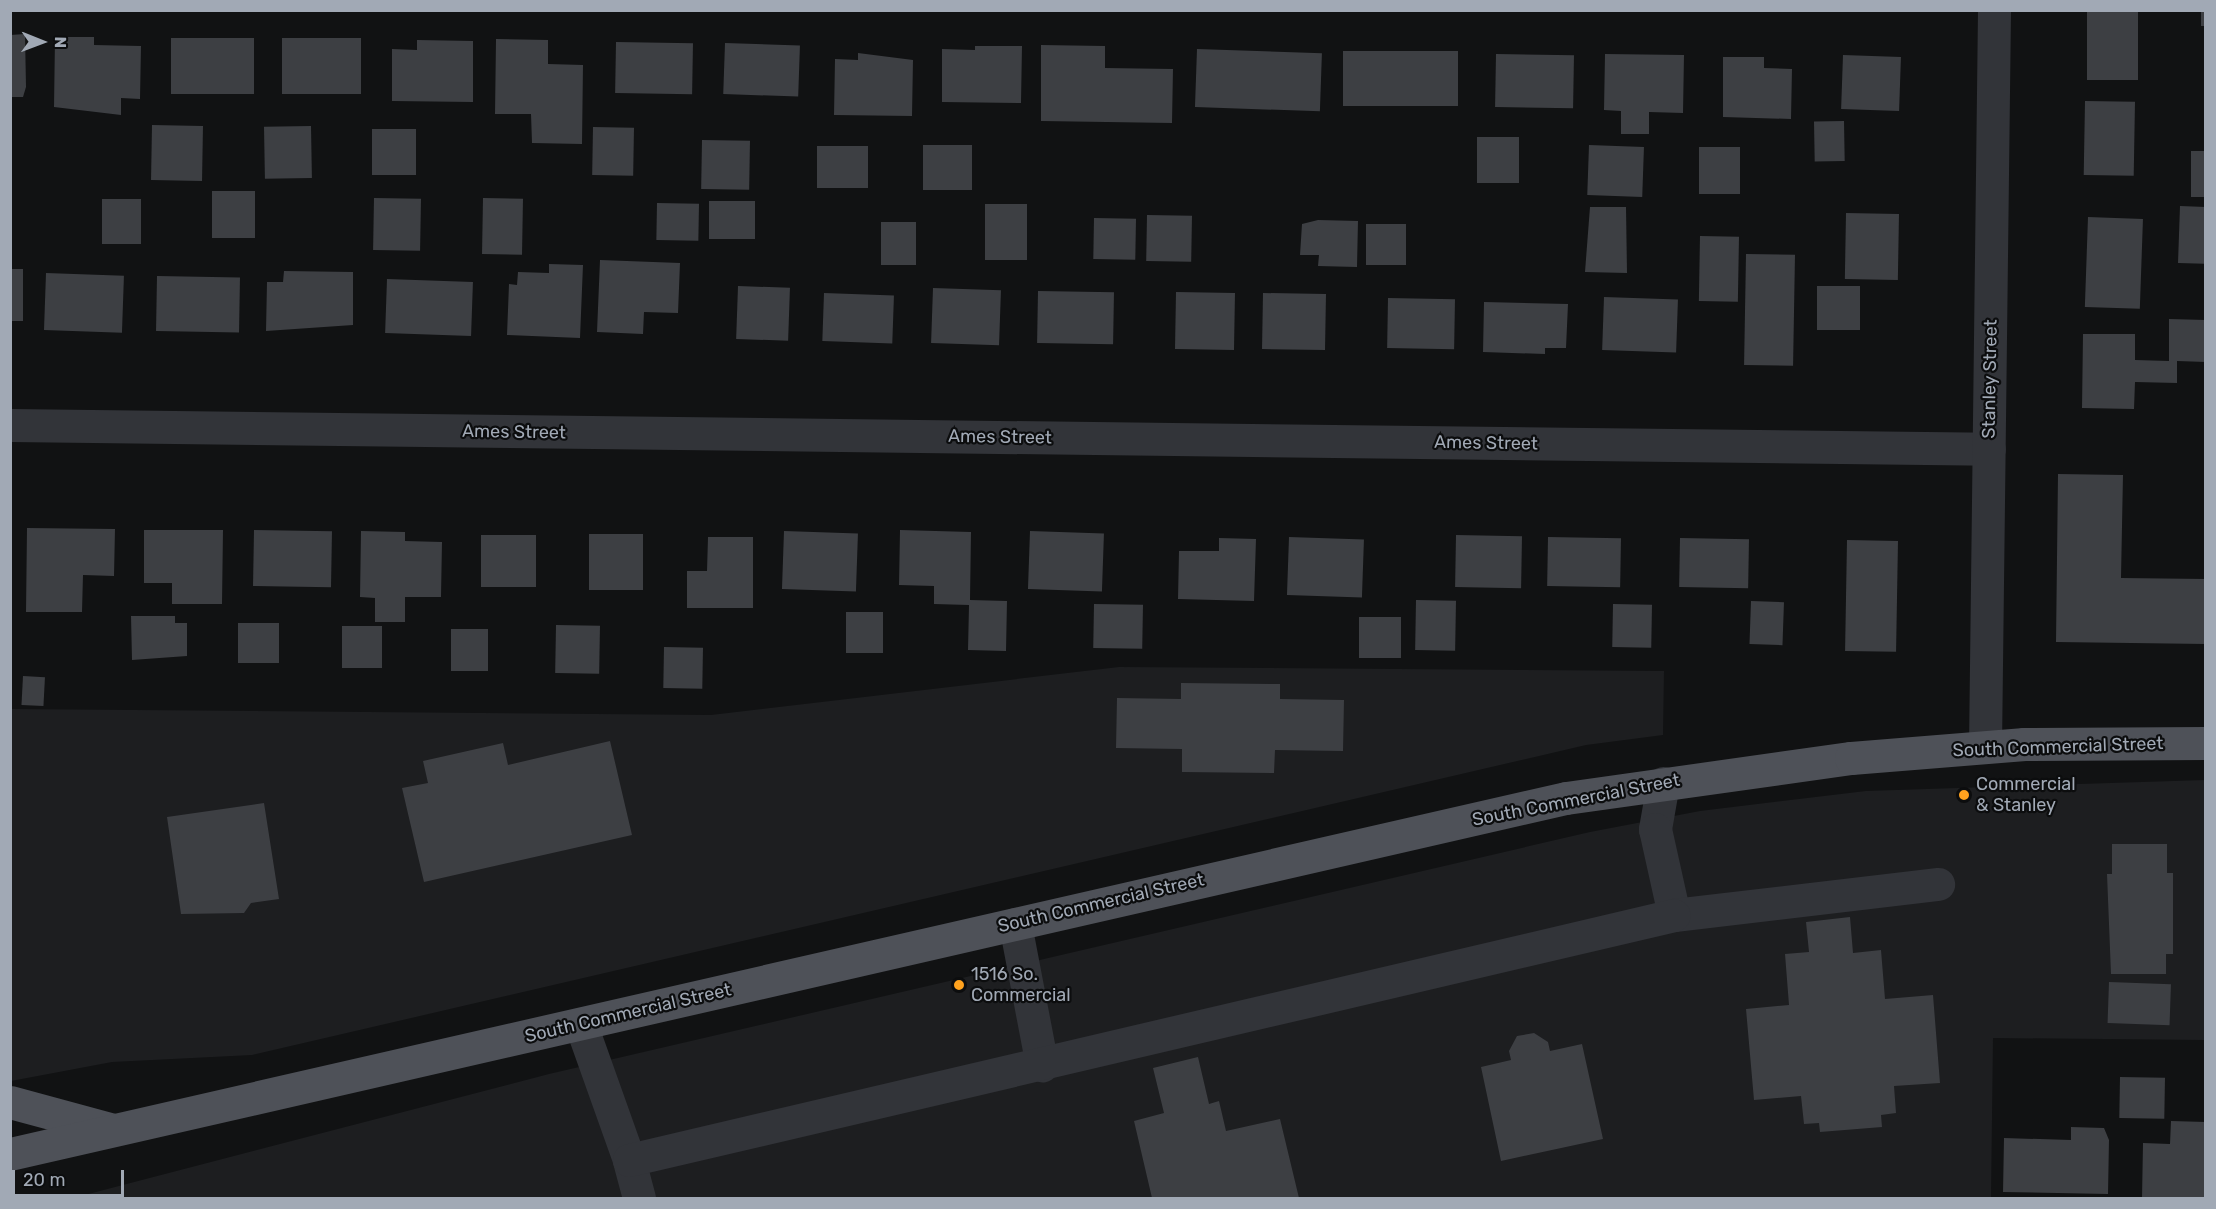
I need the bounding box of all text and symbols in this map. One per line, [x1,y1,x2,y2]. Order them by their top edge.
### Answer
north arrow [12,12,72,72]
text: N [51,36,70,48]
street label: Stanley Street [1978,319,2002,439]
street label: Ames Street [462,420,566,444]
street label: Ames Street [948,425,1052,449]
street label: Ames Street [1434,431,1538,455]
street label: South Commercial Street [1952,733,2164,761]
street label: South Commercial Street [1470,769,1682,831]
place label: Commercial & Stanley [1976,774,2076,816]
marker: Commercial & Stanley [1957,788,1971,802]
street label: South Commercial Street [996,869,1206,937]
place label: 1516 So. Commercial [971,964,1071,1006]
marker: 1516 So. Commercial [952,978,966,992]
street label: South Commercial Street [523,979,733,1047]
scale bar [15,1158,128,1196]
text: 20 m [23,1169,65,1191]

